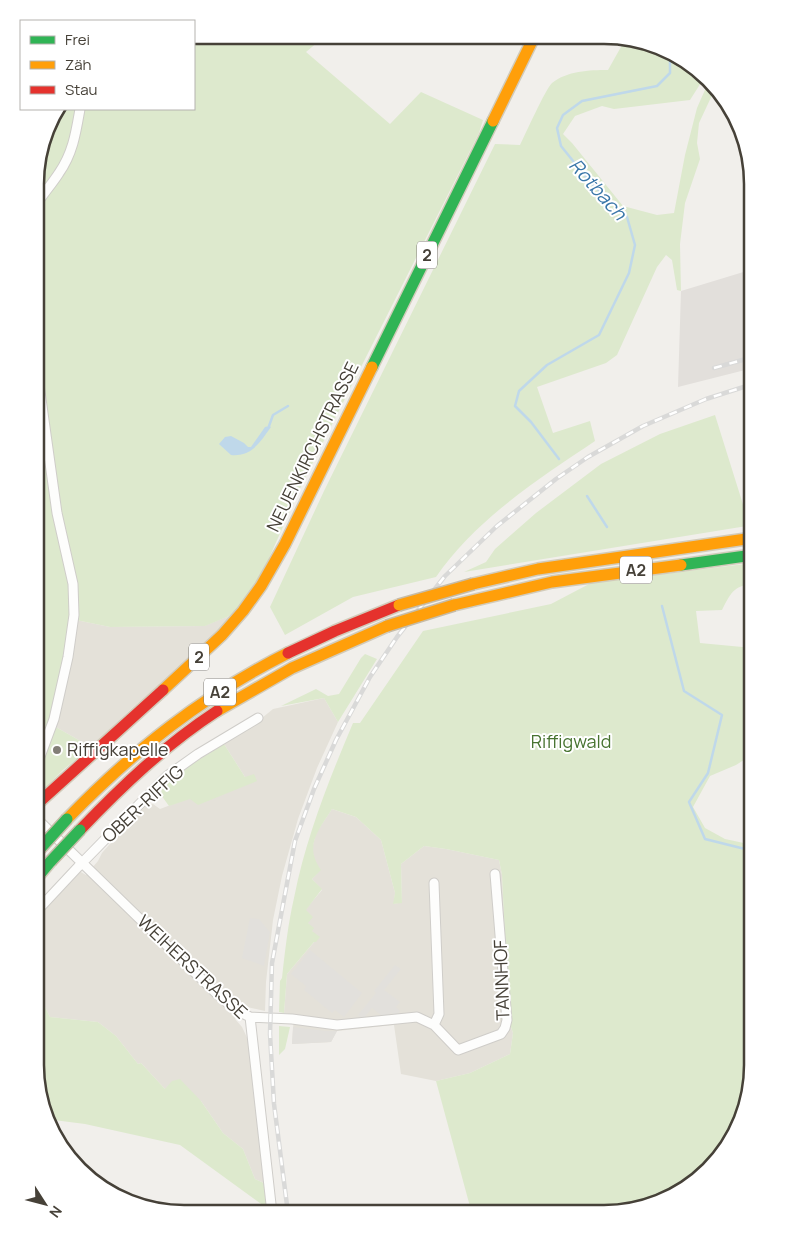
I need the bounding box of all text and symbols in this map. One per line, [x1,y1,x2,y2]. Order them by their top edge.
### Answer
legend [20,20,195,110]
text: Frei [65,29,90,50]
text: Zäh [65,54,92,75]
text: Stau [65,79,98,100]
water label: Rotbach [563,153,633,226]
road number: 2 [417,242,437,268]
street label: NEUENKIRCHSTRASSE [261,358,364,535]
road number: A2 [620,556,652,584]
road number: 2 [189,644,209,670]
road number: A2 [204,679,236,706]
park label: Riffigwald [531,729,611,753]
place label: Riffigkapelle [67,737,169,761]
marker: Riffigkapelle [51,744,63,756]
street label: OBER-RIFFIG [96,759,189,847]
street label: WEIHERSTRASSE [133,909,253,1024]
street label: TANNHOF [488,939,514,1021]
north arrow [20,1179,70,1229]
text: N [45,1202,67,1222]

